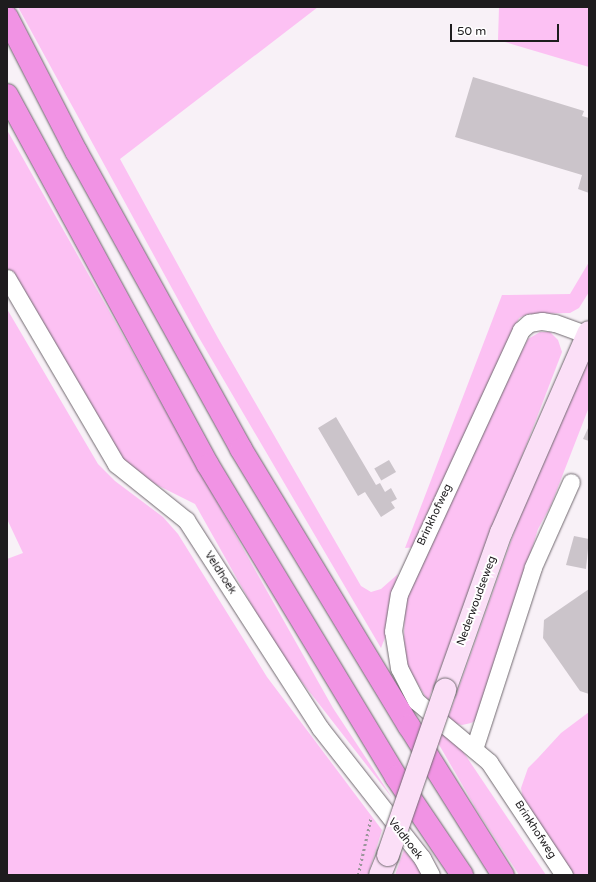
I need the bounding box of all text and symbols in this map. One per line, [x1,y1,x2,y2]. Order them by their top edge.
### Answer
scale bar [452,16,561,42]
text: 50 m [457,24,486,38]
street label: Brinkhofweg [415,482,455,548]
street label: Veldhoek [201,549,239,597]
street label: Nederwoudseweg [455,554,499,648]
street label: Brinkhofweg [511,799,559,861]
street label: Veldhoek [385,816,425,862]

